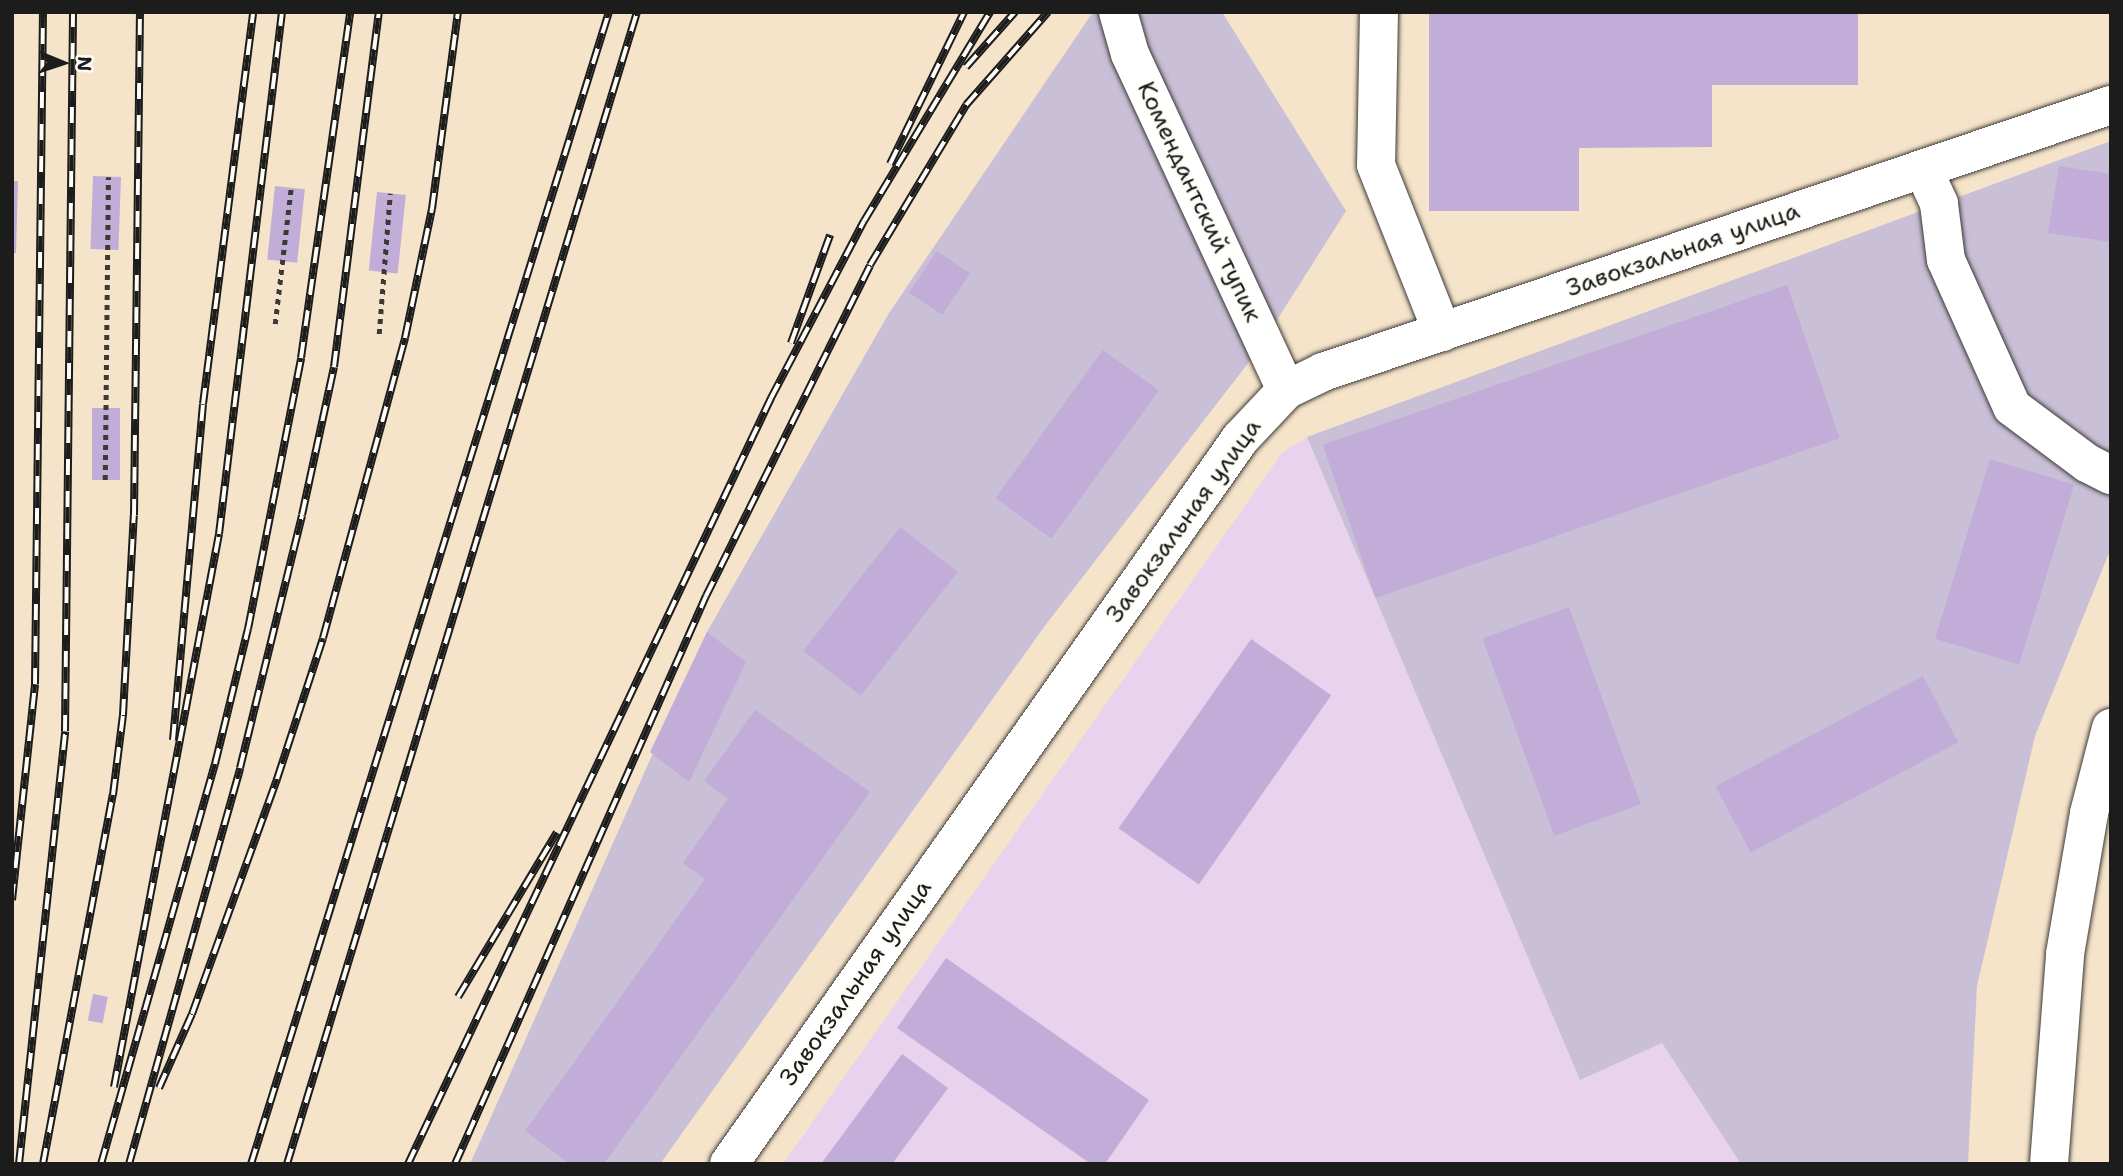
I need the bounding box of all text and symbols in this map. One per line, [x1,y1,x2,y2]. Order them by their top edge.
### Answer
north arrow [28,28,98,98]
text: N [72,56,97,72]
street label: Комендантский тупик [1131,77,1267,327]
street label: Завокзальная улица [1563,197,1803,303]
street label: Завокзальная улица [1100,414,1268,628]
street label: Завокзальная улица [774,875,938,1091]

